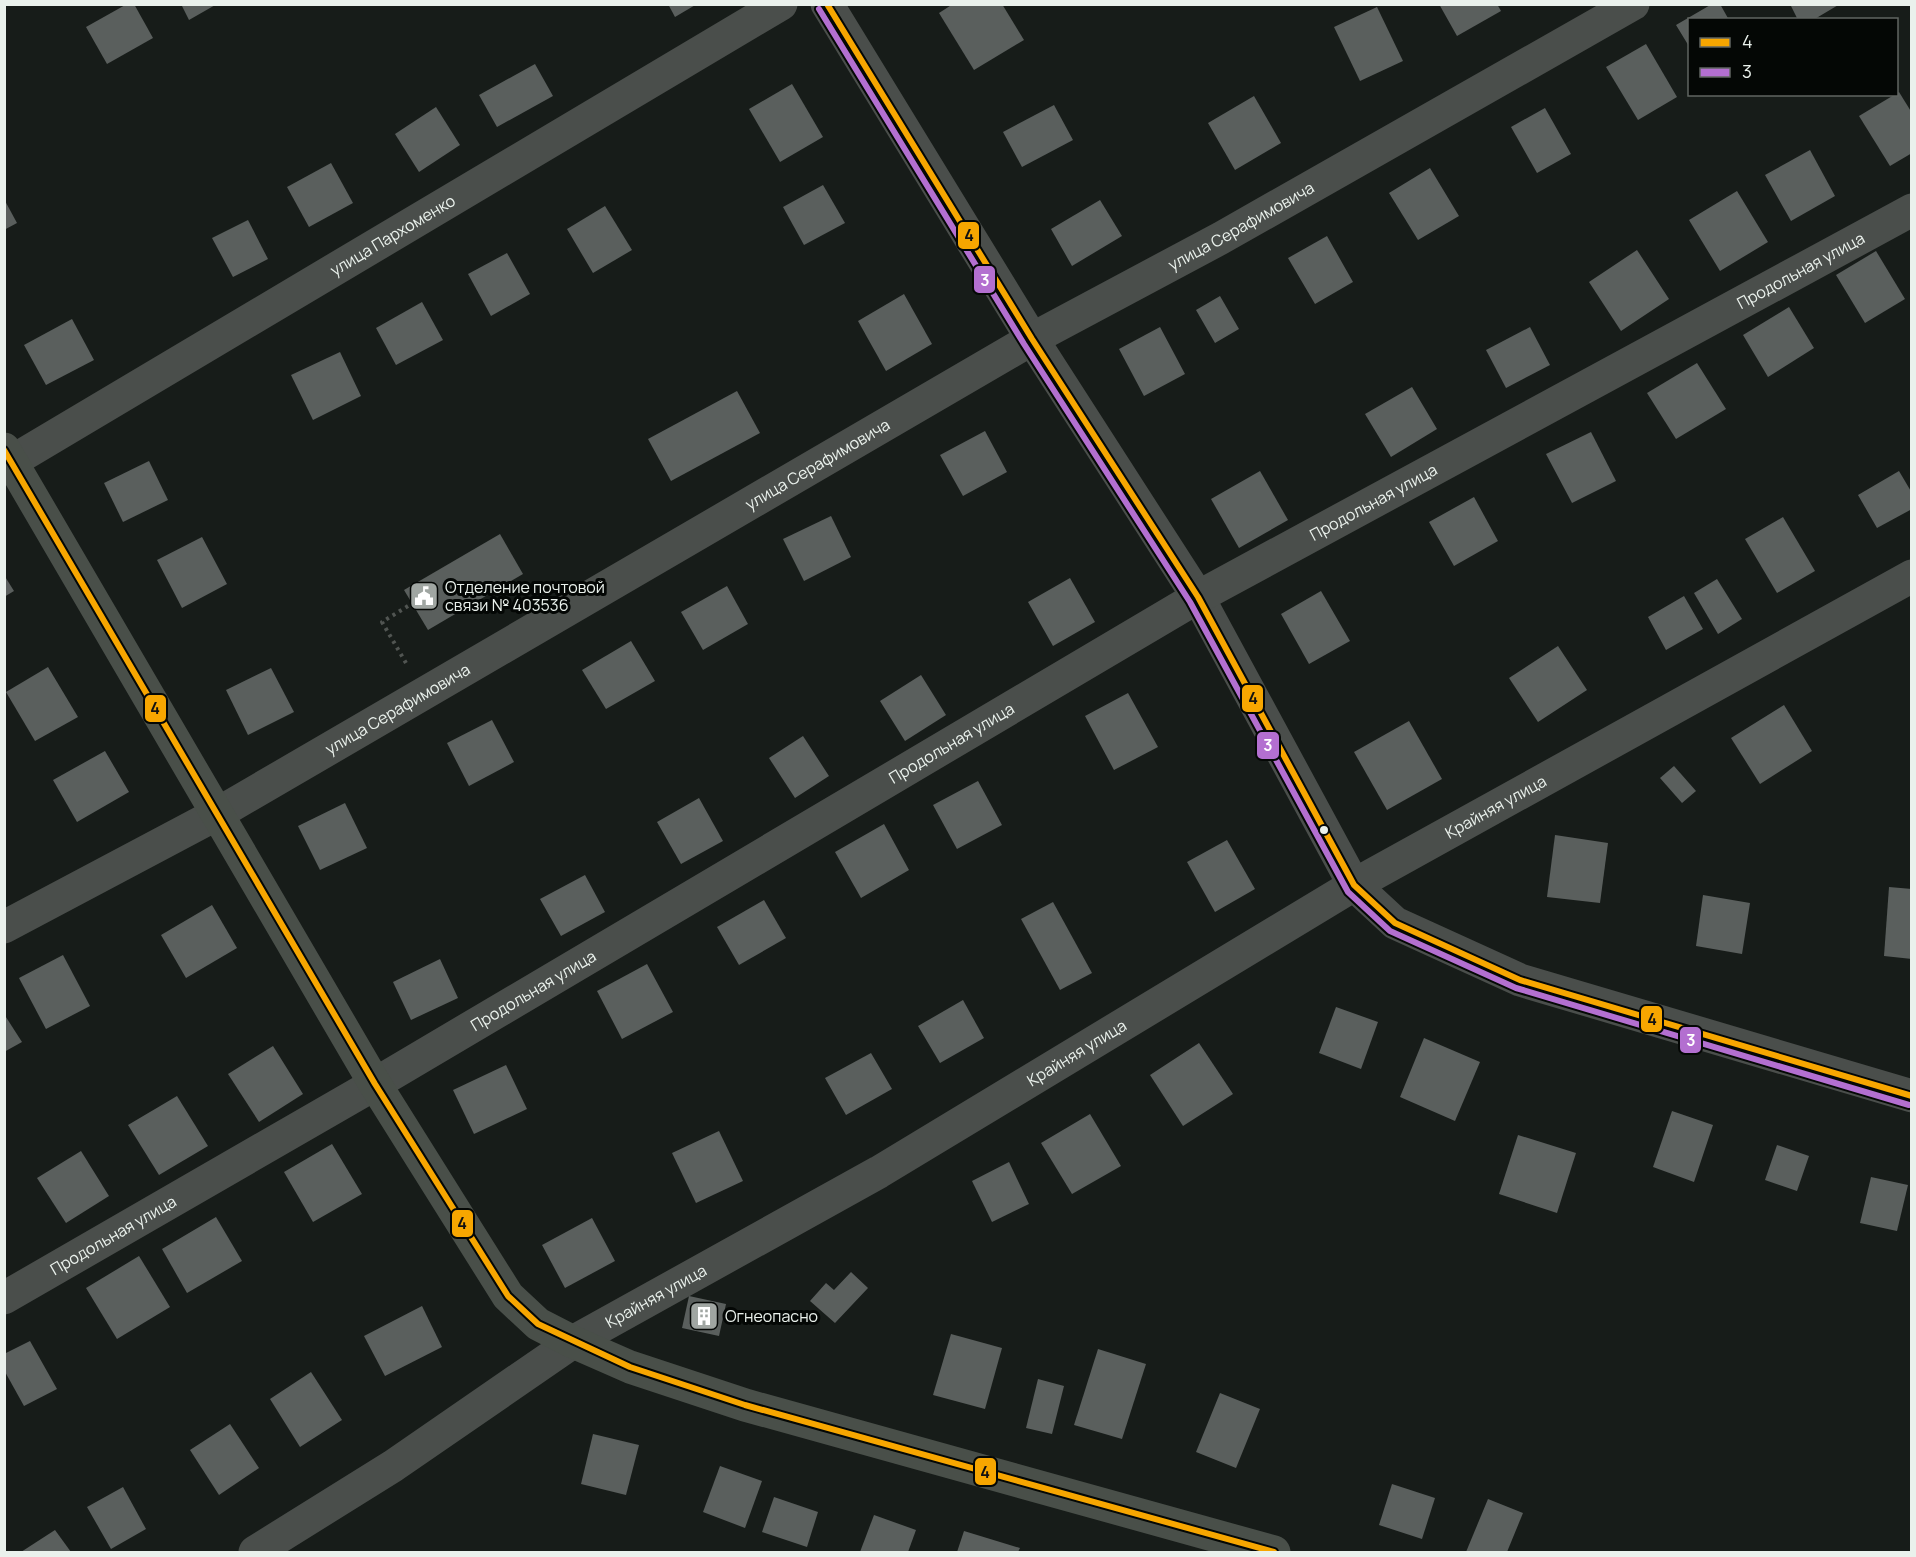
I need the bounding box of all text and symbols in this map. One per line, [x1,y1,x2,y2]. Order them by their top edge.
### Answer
legend [1688,18,1898,96]
text: 4 [1742,29,1753,53]
text: 3 [1742,59,1752,83]
street label: улица Серафимовича [1164,176,1318,275]
street label: улица Пархоменко [326,189,459,281]
line badge: 4 [957,221,980,250]
text: 4 [964,224,974,246]
street label: Продольная улица [1733,227,1868,314]
line badge: 3 [973,265,996,294]
text: 3 [980,269,990,291]
street label: улица Серафимовича [741,413,894,515]
street label: Продольная улица [1306,458,1441,546]
place label: Отделение почтовой связи № 403536 [445,576,605,616]
public building icon: Отделение почтовой связи № 403536 [408,580,440,612]
street label: улица Серафимовича [321,658,474,760]
line badge: 4 [1241,684,1264,713]
text: 4 [1248,687,1258,709]
line badge: 4 [144,694,167,723]
text: 4 [150,697,160,719]
street label: Продольная улица [885,697,1018,789]
line badge: 3 [1256,731,1280,760]
text: 3 [1263,734,1273,756]
street label: Крайняя улица [1441,770,1550,844]
unlabelled marker [1318,824,1330,836]
street label: Продольная улица [466,945,600,1036]
line badge: 4 [1640,1005,1663,1033]
text: 4 [1647,1008,1657,1030]
street label: Крайняя улица [1023,1014,1130,1091]
line badge: 3 [1679,1026,1702,1054]
text: 3 [1686,1029,1696,1051]
street label: Продольная улица [46,1190,180,1280]
line badge: 4 [451,1209,474,1238]
text: 4 [457,1212,467,1234]
street label: Крайняя улица [601,1259,710,1333]
building icon: Огнеопасно [688,1300,720,1332]
place label: Огнеопасно [725,1305,818,1327]
line badge: 4 [974,1457,997,1486]
text: 4 [980,1461,990,1483]

